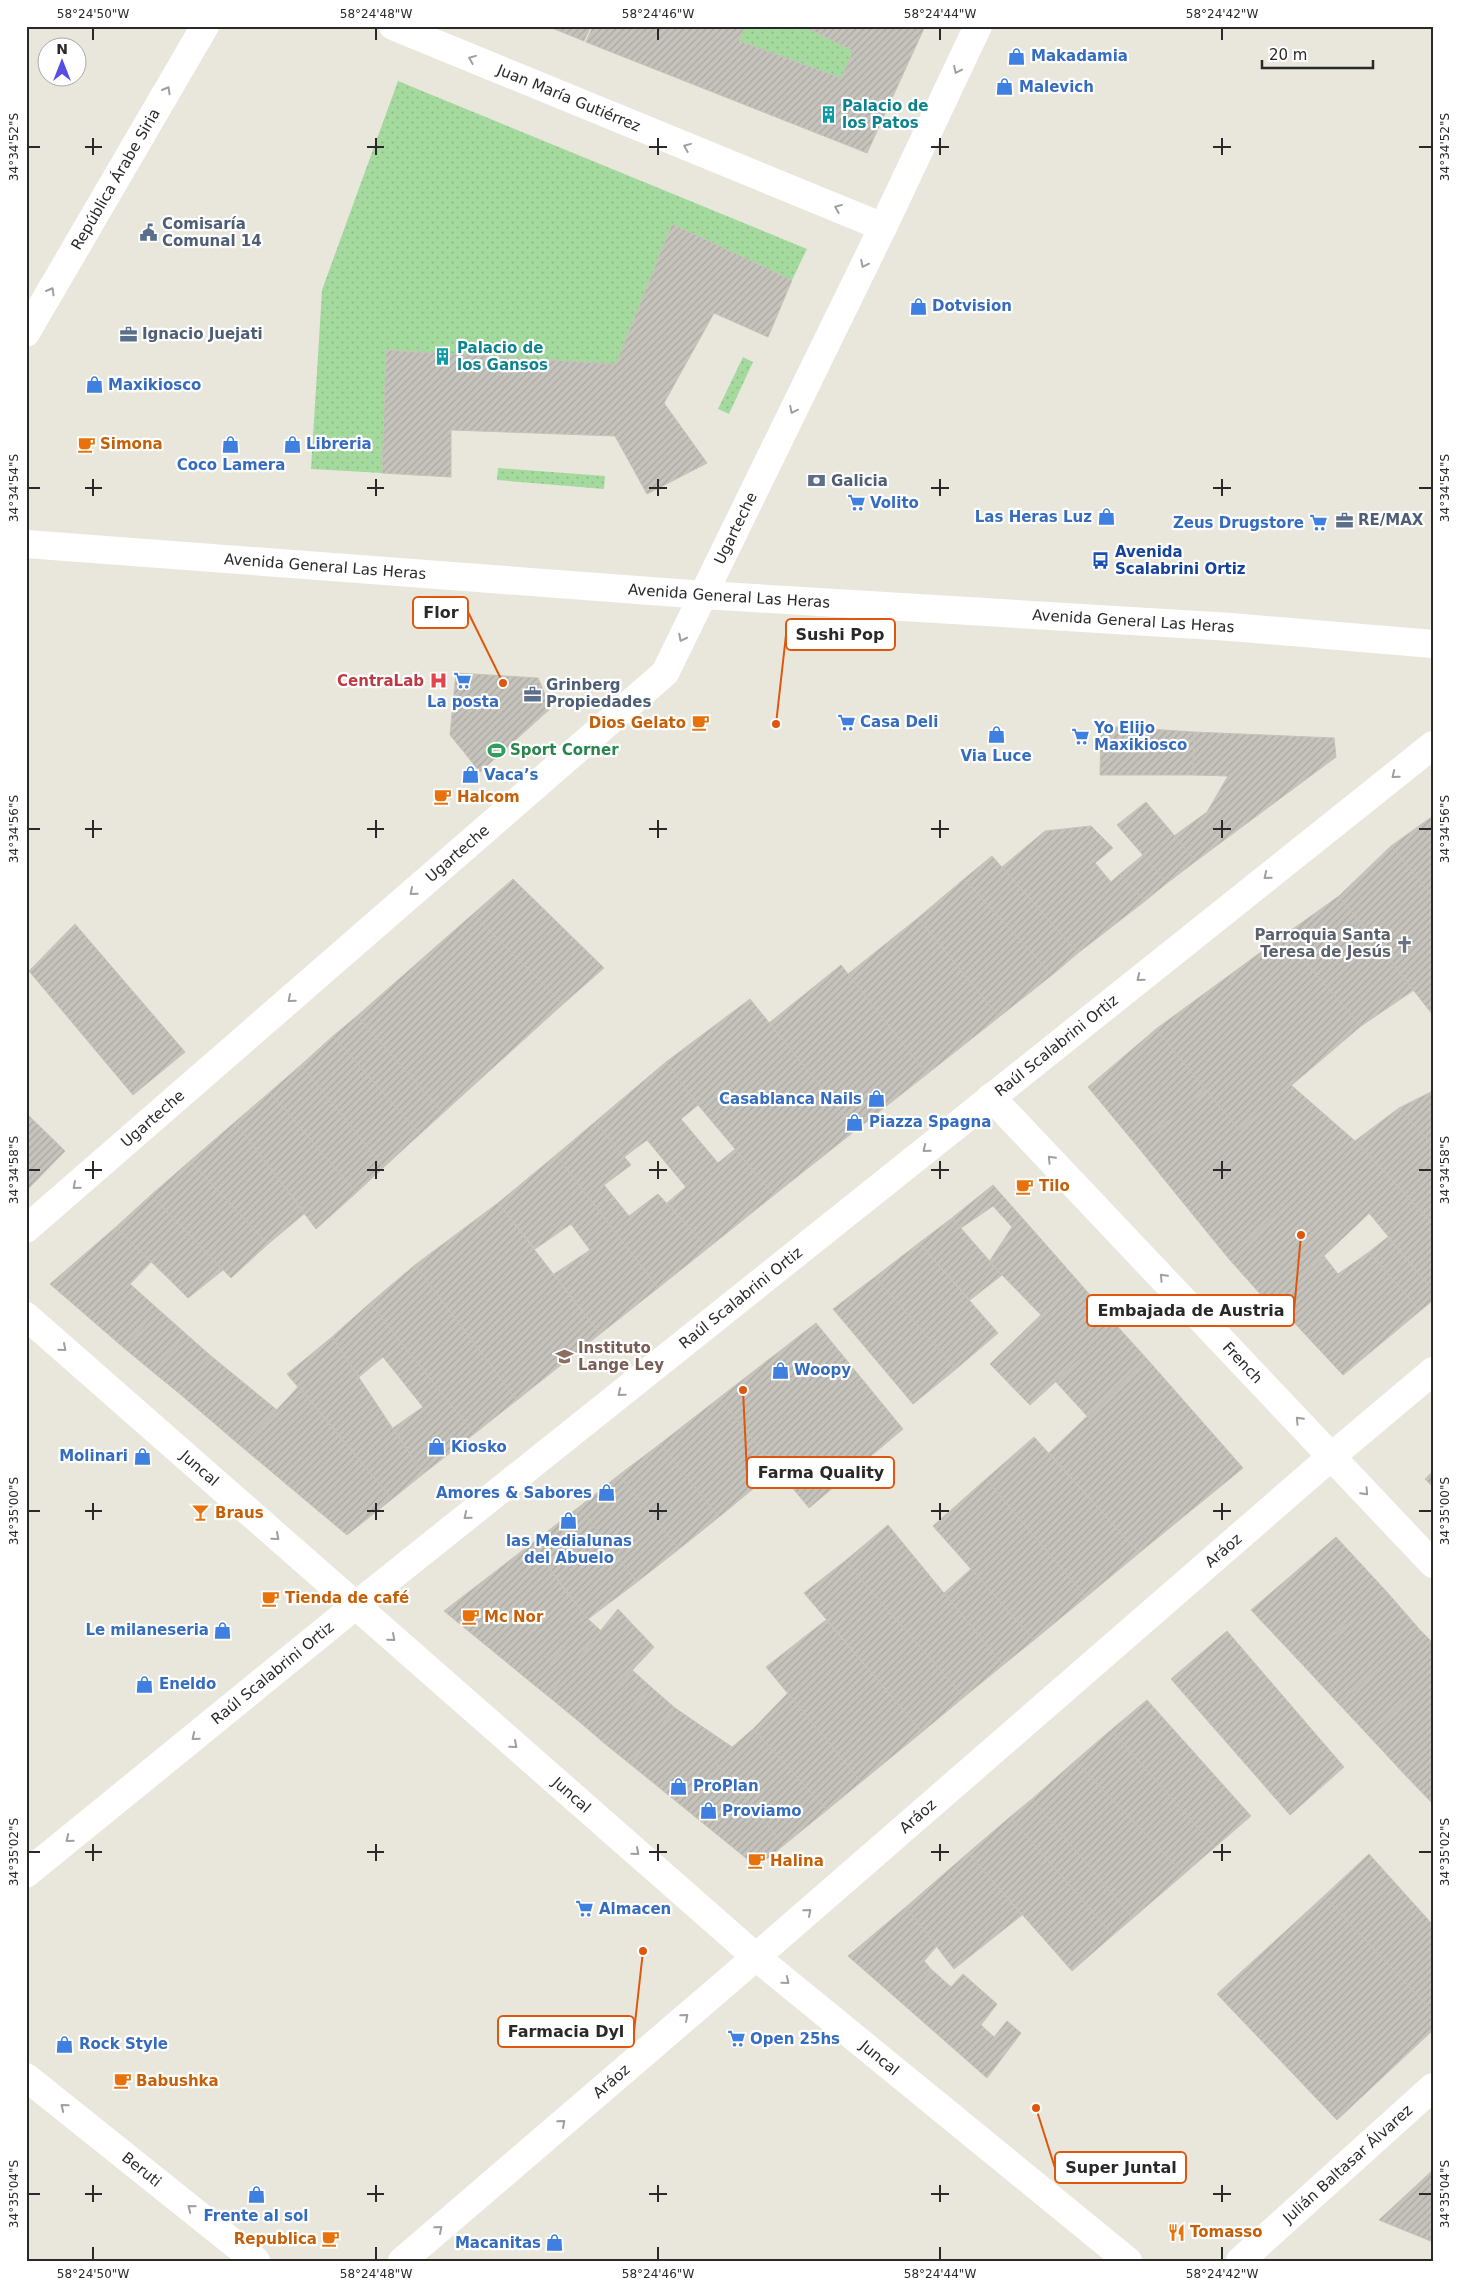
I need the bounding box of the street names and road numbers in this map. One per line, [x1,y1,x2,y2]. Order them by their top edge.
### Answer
street label: Juan María Gutiérrez [494,60,643,136]
street label: República Árabe Siria [67,105,164,253]
street label: Ugarteche [710,489,761,567]
street label: Avenida General Las Heras [223,550,427,583]
street label: Avenida General Las Heras [627,580,831,612]
street label: Avenida General Las Heras [1032,606,1235,636]
street label: Ugarteche [422,821,493,886]
street label: Raúl Scalabrini Ortiz [991,991,1122,1100]
street label: Ugarteche [117,1086,188,1151]
street label: Raúl Scalabrini Ortiz [676,1243,806,1353]
street label: French [1219,1339,1266,1387]
street label: Juncal [176,1446,222,1490]
street label: Aráoz [1201,1530,1245,1571]
street label: Raúl Scalabrini Ortiz [208,1618,337,1728]
street label: Juncal [548,1773,594,1817]
street label: Aráoz [896,1795,940,1837]
street label: Juncal [856,2036,903,2079]
street label: Aráoz [589,2060,634,2102]
street label: Julián Baltasar Álvarez [1279,2101,1416,2228]
street label: Beruti [118,2148,165,2191]

